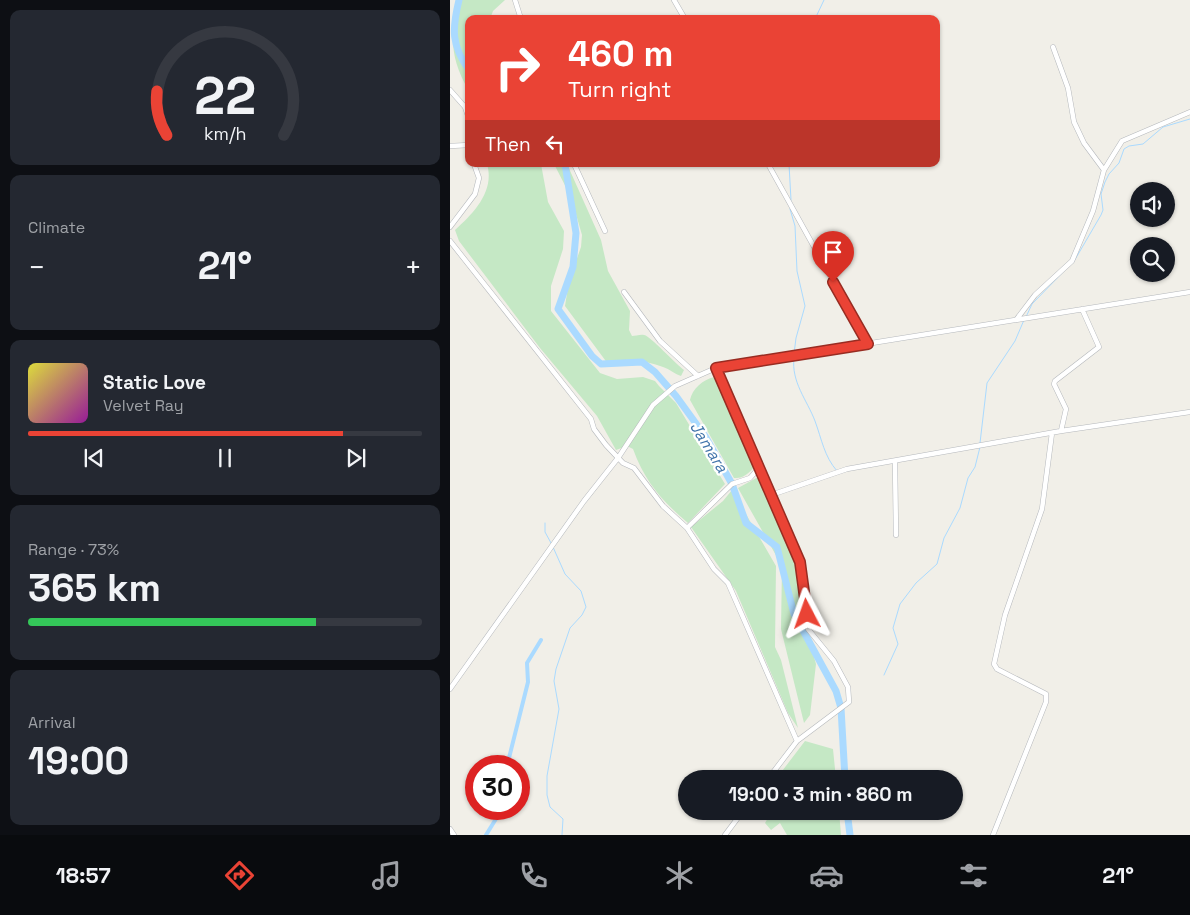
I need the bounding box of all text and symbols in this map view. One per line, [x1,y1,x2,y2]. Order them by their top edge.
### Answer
text: 460 m [568,32,673,76]
icon: right [485,35,550,100]
text: 22 [194,63,256,129]
text: Turn right [568,75,671,103]
text: km/h [204,122,246,145]
icon: left [541,130,569,158]
text: Then [485,132,531,157]
map controls [1130,182,1175,282]
button: sound [1130,182,1175,227]
text: Climate [28,217,85,238]
pin [812,231,854,282]
button: search [1130,237,1175,282]
icon: arrive [819,238,847,266]
text: 21° [198,242,252,290]
text: − [28,249,45,285]
text: + [405,249,422,285]
text: Static Love [103,370,206,395]
text: Velvet Ray [103,395,184,416]
water label: Jamara [685,418,733,477]
icon: previous [80,444,108,472]
icon: pause [211,444,239,472]
icon: next [342,444,370,472]
text: Range · 73% [28,539,119,560]
text: 365 km [28,564,161,612]
position arrow [780,587,832,639]
text: Arrival [28,712,76,733]
text: 19:00 [28,737,129,785]
speed limit sign: 30 [465,755,530,820]
text: 19:00 · 3 min · 860 m [728,782,913,807]
icon: directions [222,858,257,893]
icon: music [369,858,404,893]
icon: phone [516,858,551,893]
icon: climate [662,858,697,893]
icon: car [809,858,844,893]
icon: filters [956,858,991,893]
text: 18:57 [56,861,111,889]
text: 21° [1102,861,1134,889]

